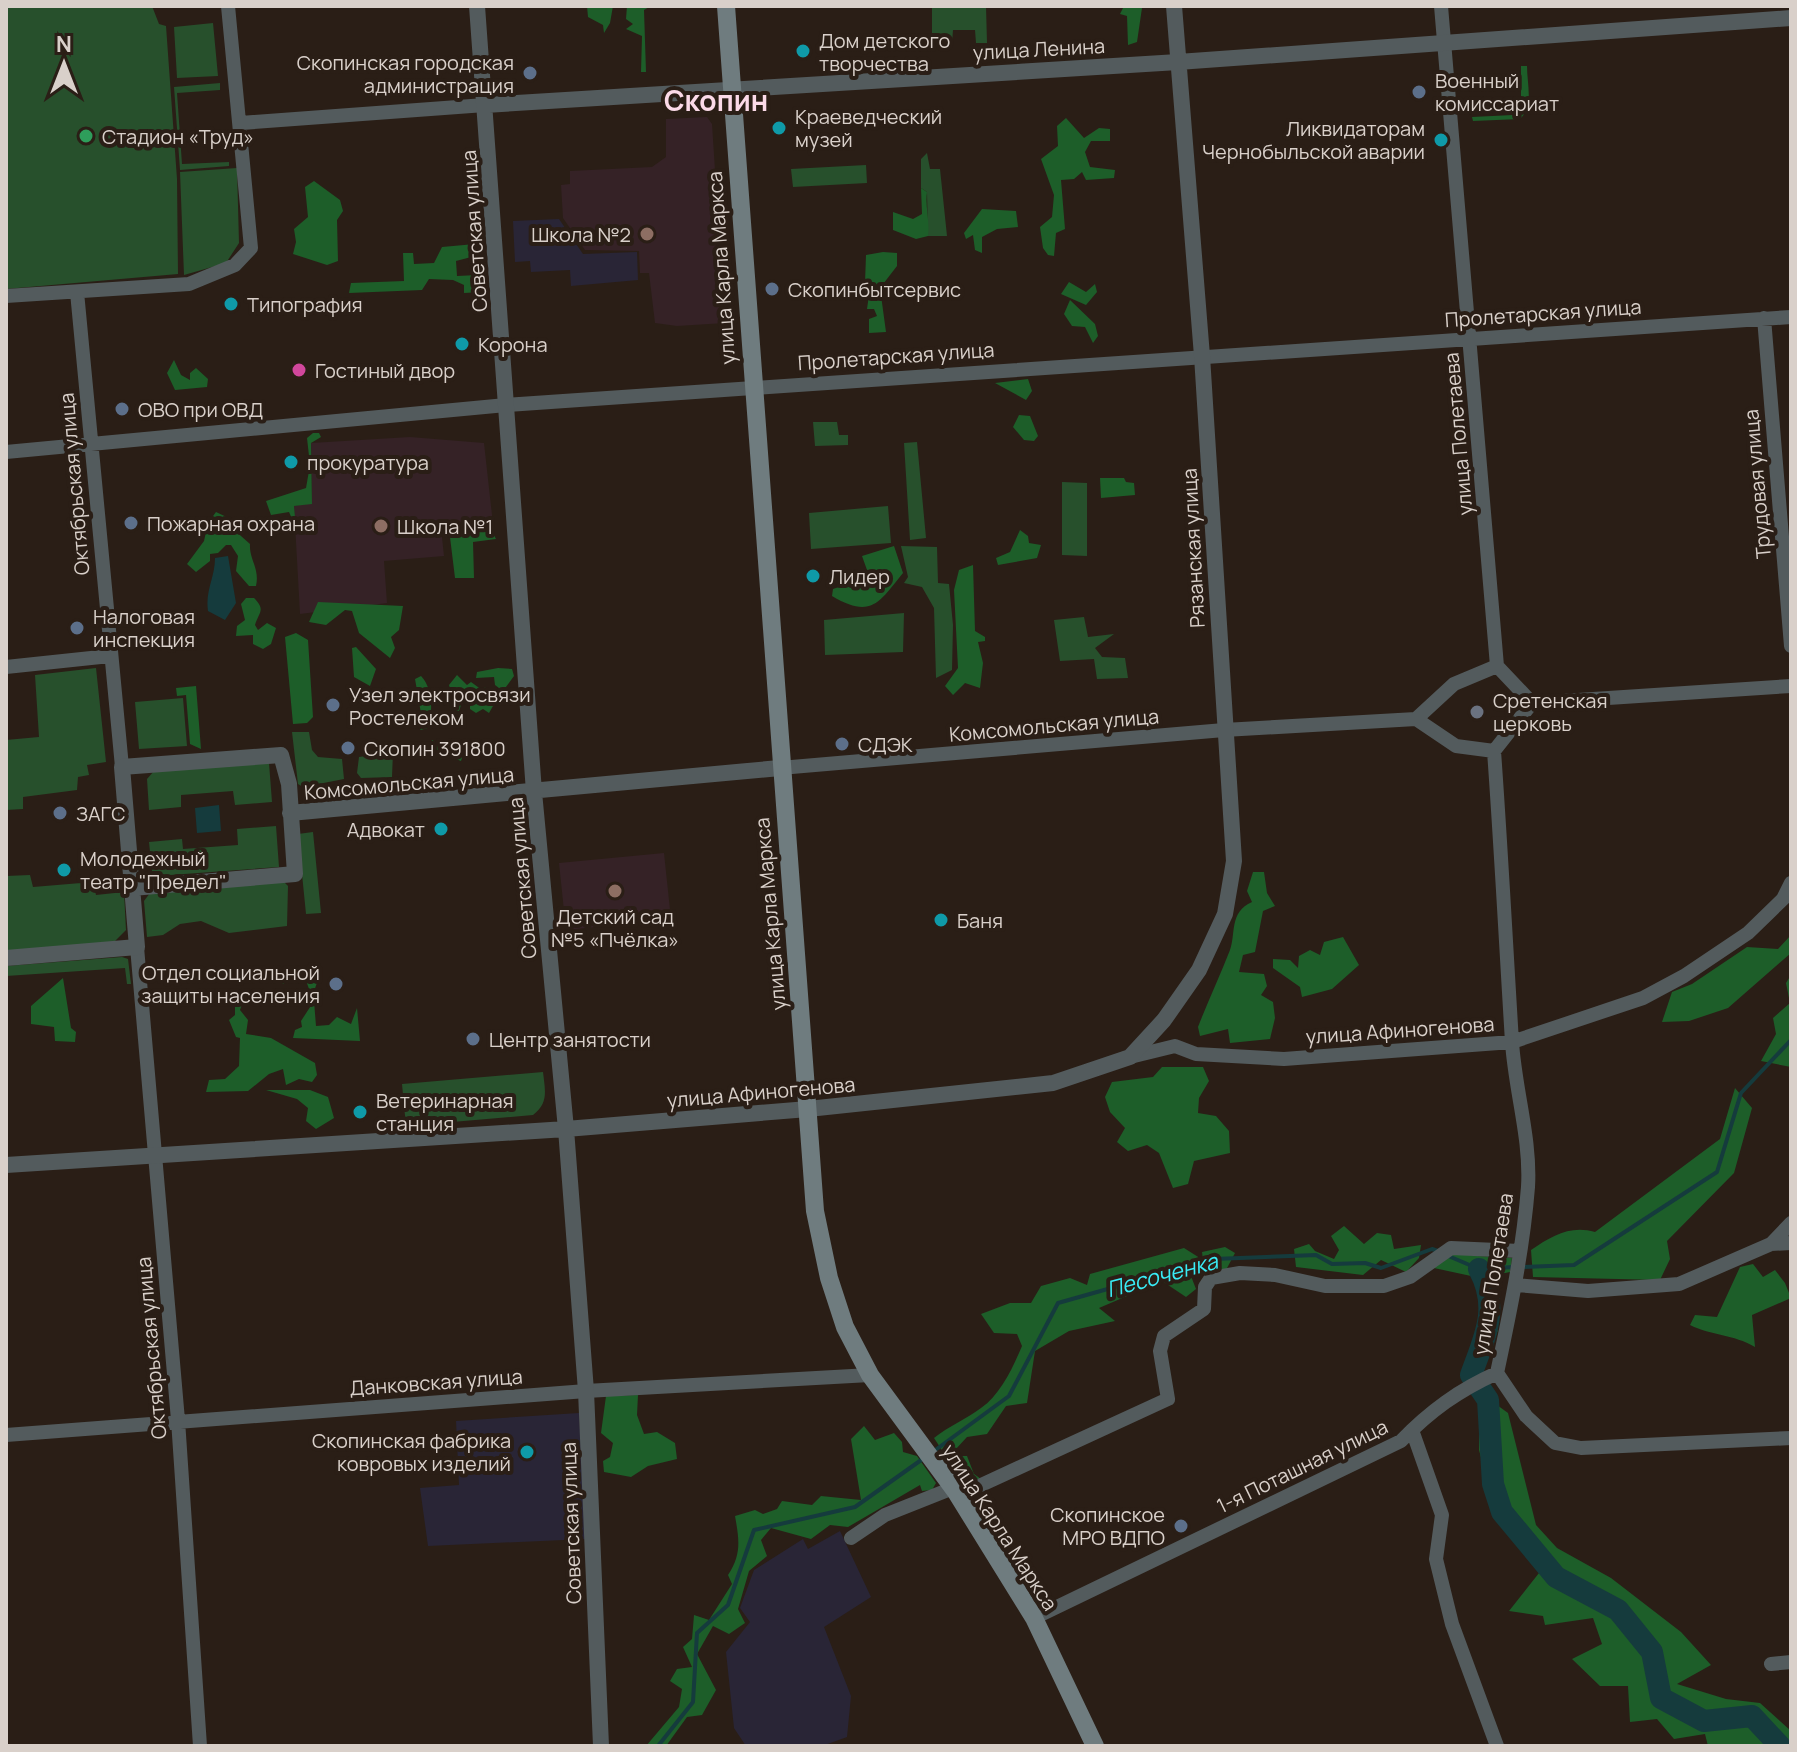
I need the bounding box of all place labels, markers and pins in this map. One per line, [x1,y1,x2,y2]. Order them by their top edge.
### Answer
place label: Дом детского творчества [819,27,951,77]
marker: Дом детского творчества [794,42,812,60]
place label: Скопинская городская администрация [297,49,514,99]
marker: Скопинская городская администрация [521,64,539,82]
place label: Военный комиссариат [1435,67,1559,117]
marker: Военный комиссариат [1410,83,1428,101]
place label: Краеведческий музей [795,103,942,153]
place label: Ликвидаторам Чернобыльской аварии [1202,115,1425,165]
marker: Краеведческий музей [770,119,788,137]
place label: Стадион «Труд» [102,123,254,150]
marker: Стадион «Труд» [77,127,95,145]
marker: Ликвидаторам Чернобыльской аварии [1432,131,1450,149]
place label: Школа №2 [531,221,631,248]
marker: Школа №2 [638,225,656,243]
place label: Скопинбытсервис [788,276,961,303]
marker: Скопинбытсервис [763,280,781,298]
place label: Типография [247,291,363,318]
marker: Типография [222,295,240,313]
place label: Корона [478,331,548,358]
marker: Корона [453,335,471,353]
place label: Гостиный двор [315,357,455,384]
marker: Гостиный двор [290,361,308,379]
place label: ОВО при ОВД [138,396,263,423]
marker: ОВО при ОВД [113,400,131,418]
place label: прокуратура [307,449,429,476]
marker: прокуратура [282,453,300,471]
place label: Пожарная охрана [147,510,315,537]
place label: Школа №1 [397,513,493,540]
marker: Пожарная охрана [122,514,140,532]
marker: Школа №1 [372,517,390,535]
place label: Лидер [829,563,890,590]
marker: Лидер [804,567,822,585]
place label: Налоговая инспекция [93,603,195,653]
marker: Налоговая инспекция [68,619,86,637]
place label: Узел электросвязи Ростелеком [349,681,531,731]
place label: Сретенская церковь [1493,687,1608,737]
marker: Узел электросвязи Ростелеком [324,696,342,714]
marker: Сретенская церковь [1468,703,1486,721]
place label: СДЭК [858,731,913,758]
place label: Скопин 391800 [364,735,506,762]
marker: СДЭК [833,735,851,753]
marker: Скопин 391800 [339,739,357,757]
place label: ЗАГС [76,800,126,827]
marker: ЗАГС [51,804,69,822]
place label: Адвокат [347,816,425,843]
marker: Адвокат [432,820,450,838]
place label: Молодежный театр "Предел" [80,845,227,895]
marker: Молодежный театр "Предел" [55,861,73,879]
marker: Детский сад №5 «Пчёлка» [606,882,624,900]
place label: Детский сад №5 «Пчёлка» [551,903,679,953]
place label: Баня [957,907,1003,934]
marker: Баня [932,911,950,929]
place label: Отдел социальной защиты населения [141,959,320,1009]
marker: Отдел социальной защиты населения [327,975,345,993]
place label: Центр занятости [489,1026,651,1053]
marker: Центр занятости [464,1030,482,1048]
place label: Ветеринарная станция [376,1087,514,1137]
marker: Ветеринарная станция [351,1103,369,1121]
place label: Скопинская фабрика ковровых изделий [312,1427,511,1477]
marker: Скопинская фабрика ковровых изделий [518,1443,536,1461]
place label: Скопинское МРО ВДПО [1050,1501,1165,1551]
marker: Скопинское МРО ВДПО [1172,1517,1190,1535]

